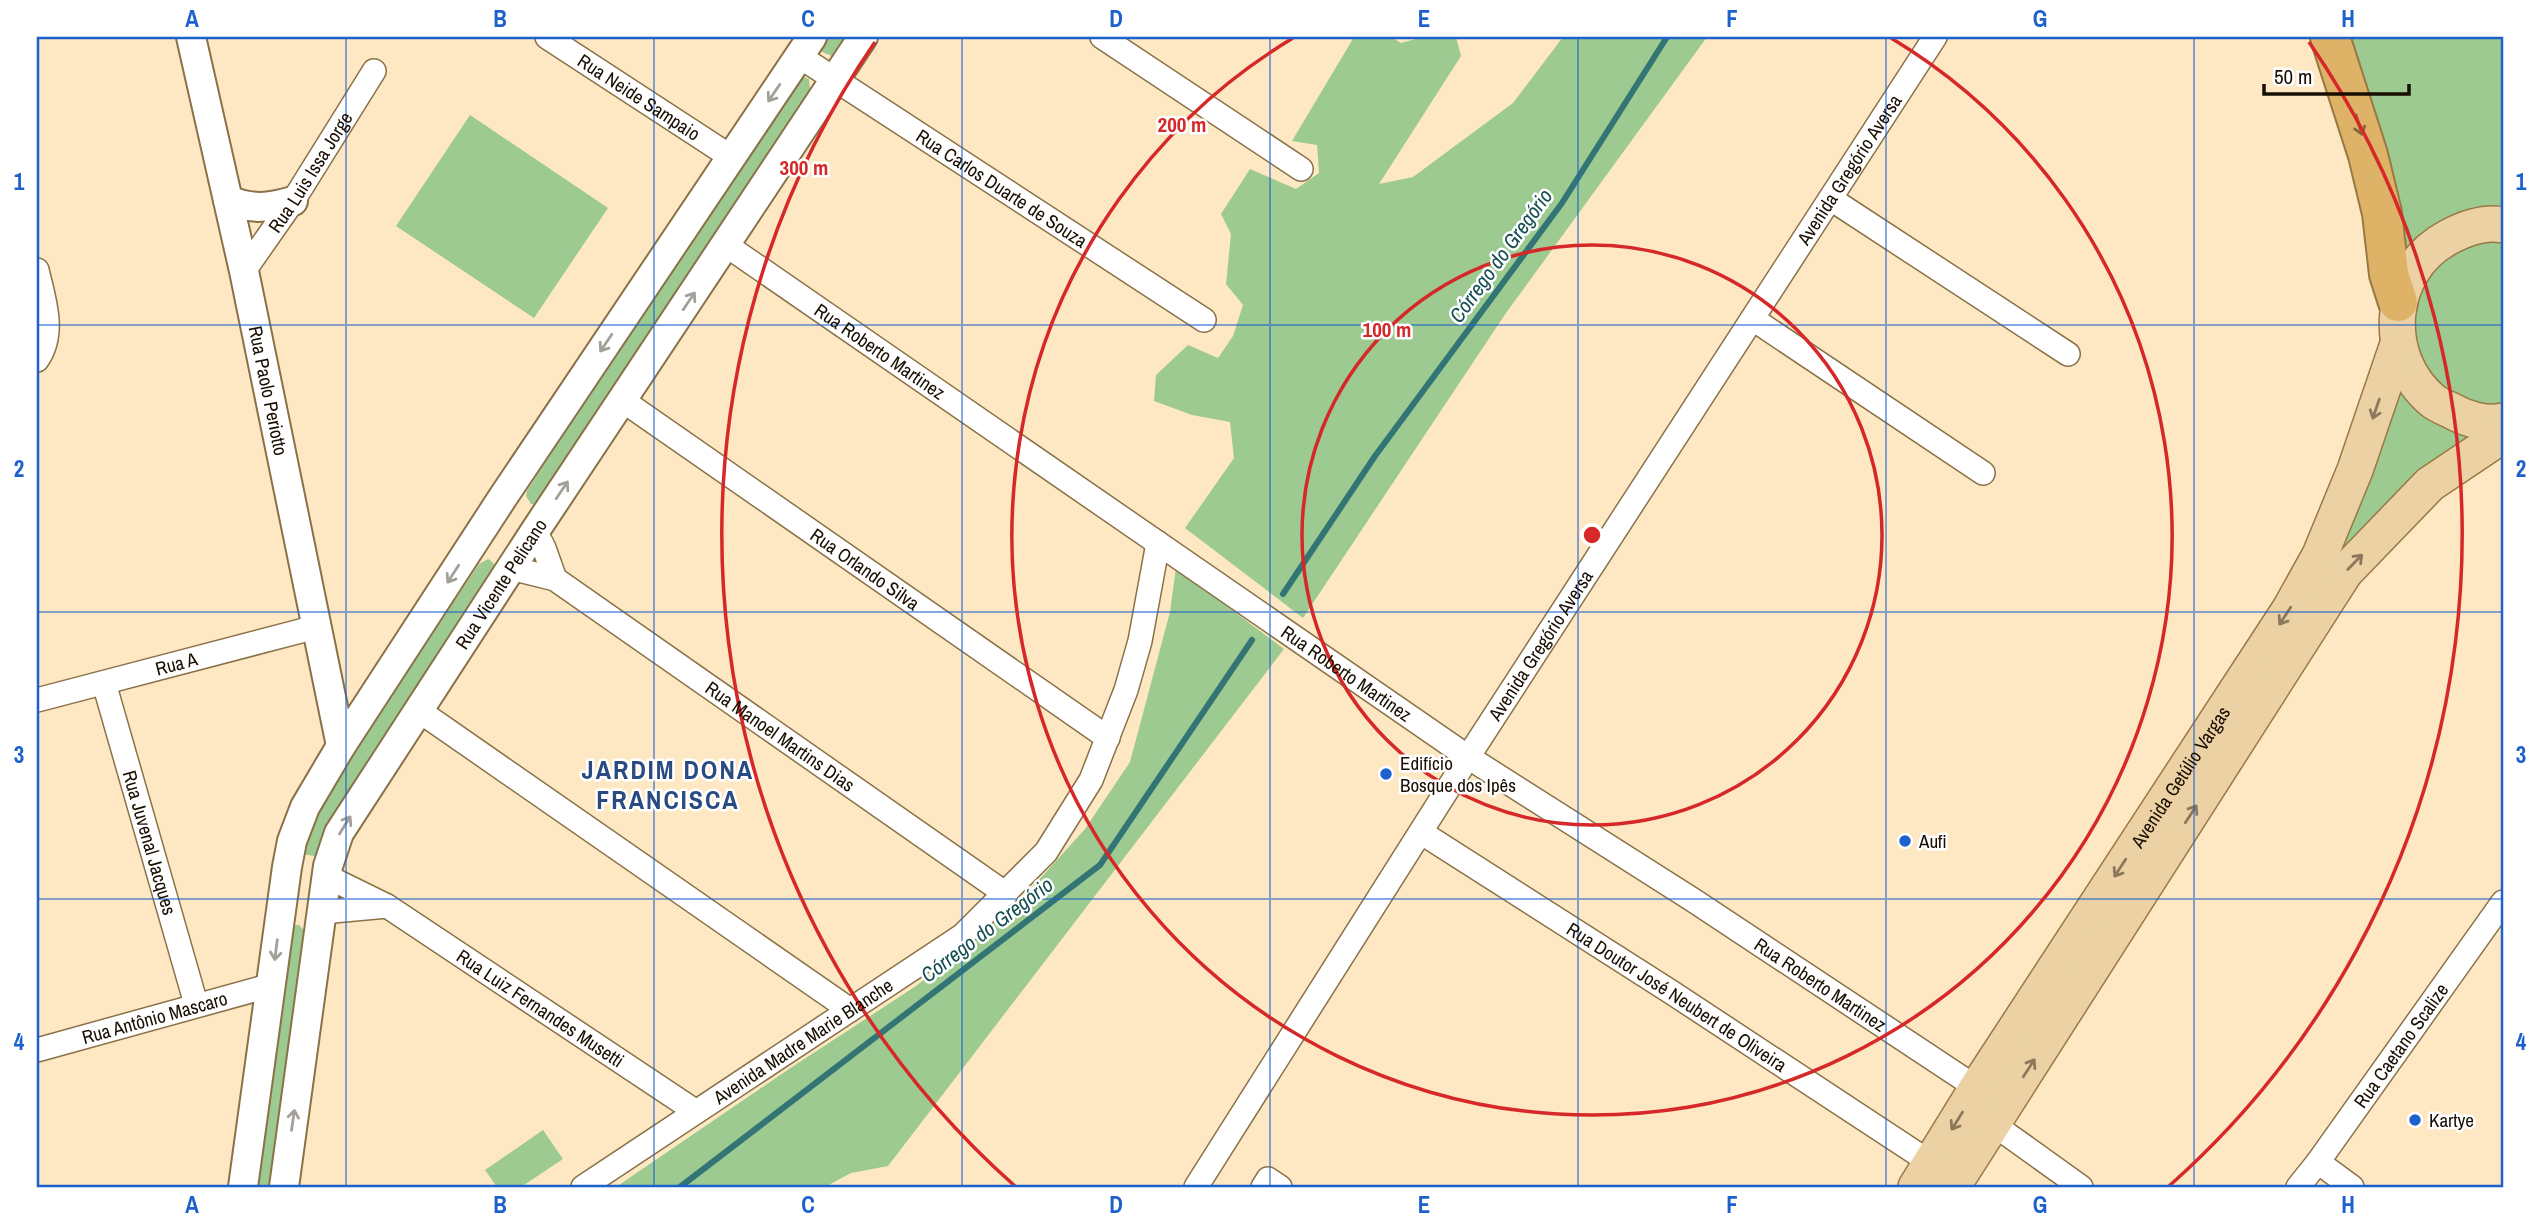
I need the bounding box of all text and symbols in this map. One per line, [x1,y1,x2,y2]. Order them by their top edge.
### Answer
text: A [185,3,199,34]
text: B [493,3,507,34]
text: C [801,3,815,34]
text: D [1109,3,1123,34]
text: E [1418,3,1430,34]
text: F [1726,3,1738,34]
text: G [2033,3,2047,34]
text: H [2341,3,2355,34]
street label: Rua Neide Sampaio [573,48,705,147]
scale bar [2264,52,2409,96]
text: 50 m [2274,62,2312,91]
one-way arrow [767,83,781,103]
street label: Avenida Gregório Aversa [1790,89,1908,251]
street label: Rua Luis Issa Jorge [262,107,358,238]
text: 200 m [1158,110,1206,139]
one-way arrow [2353,113,2366,136]
street label: Rua Carlos Duarte de Souza [911,123,1093,254]
text: 300 m [780,153,828,182]
text: 1 [14,166,25,197]
text: 1 [2516,166,2527,197]
water label: Córrego do Gregório [1442,183,1559,329]
one-way arrow [681,292,696,311]
street label: Rua Roberto Martinez [809,297,951,406]
text: 100 m [1363,315,1411,344]
street label: Rua Paolo Periotto [243,323,294,458]
one-way arrow [599,333,613,353]
one-way arrow [2369,397,2381,419]
text: 2 [14,453,24,484]
text: 2 [2516,453,2526,484]
one-way arrow [555,481,570,500]
street label: Rua Vicente Pelicano [449,513,553,654]
street label: Rua Orlando Silva [805,522,925,616]
centre of rings [1580,523,1604,547]
one-way arrow [2346,554,2363,571]
one-way arrow [446,563,460,583]
street label: Avenida Gregório Aversa [1482,565,1599,726]
one-way arrow [2277,606,2292,625]
street label: Rua Roberto Martinez [1276,619,1417,728]
street label: Rua A [152,645,201,682]
street label: Rua Manoel Martins Dias [700,675,860,798]
street label: Avenida Getúlio Vargas [2124,701,2236,854]
text: 3 [14,739,24,770]
text: 3 [2516,739,2526,770]
place label: Edifício Bosque dos Ipês [1400,750,1516,798]
district label: JARDIM DONA FRANCISCA [582,752,754,817]
marker: Edifício Bosque dos Ipês [1378,766,1394,782]
street label: Rua Juvenal Jacques [117,767,183,918]
one-way arrow [2184,805,2198,825]
one-way arrow [338,815,352,835]
place label: Aufi [1918,828,1947,854]
marker: Aufi [1897,833,1913,849]
one-way arrow [2113,858,2127,878]
water label: Córrego do Gregório [915,870,1059,989]
street label: Rua Doutor José Neubert de Oliveira [1562,916,1792,1078]
street label: Rua Roberto Martinez [1749,931,1892,1038]
one-way arrow [270,939,283,961]
street label: Rua Luiz Fernandes Musetti [452,943,629,1073]
street label: Avenida Madre Marie Blanche [707,972,898,1111]
street label: Rua Caetano Scalize [2348,978,2454,1113]
street label: Rua Antônio Mascaro [79,985,230,1050]
text: 4 [14,1026,25,1057]
text: 4 [2516,1026,2527,1057]
one-way arrow [2021,1059,2036,1078]
place label: Kartye [2429,1107,2474,1133]
one-way arrow [287,1109,300,1132]
one-way arrow [1949,1110,1963,1130]
marker: Kartye [2407,1112,2423,1128]
text: A [185,1189,199,1220]
text: B [493,1189,507,1220]
text: C [801,1189,815,1220]
text: D [1109,1189,1123,1220]
text: E [1418,1189,1430,1220]
text: F [1726,1189,1738,1220]
text: G [2033,1189,2047,1220]
text: H [2341,1189,2355,1220]

